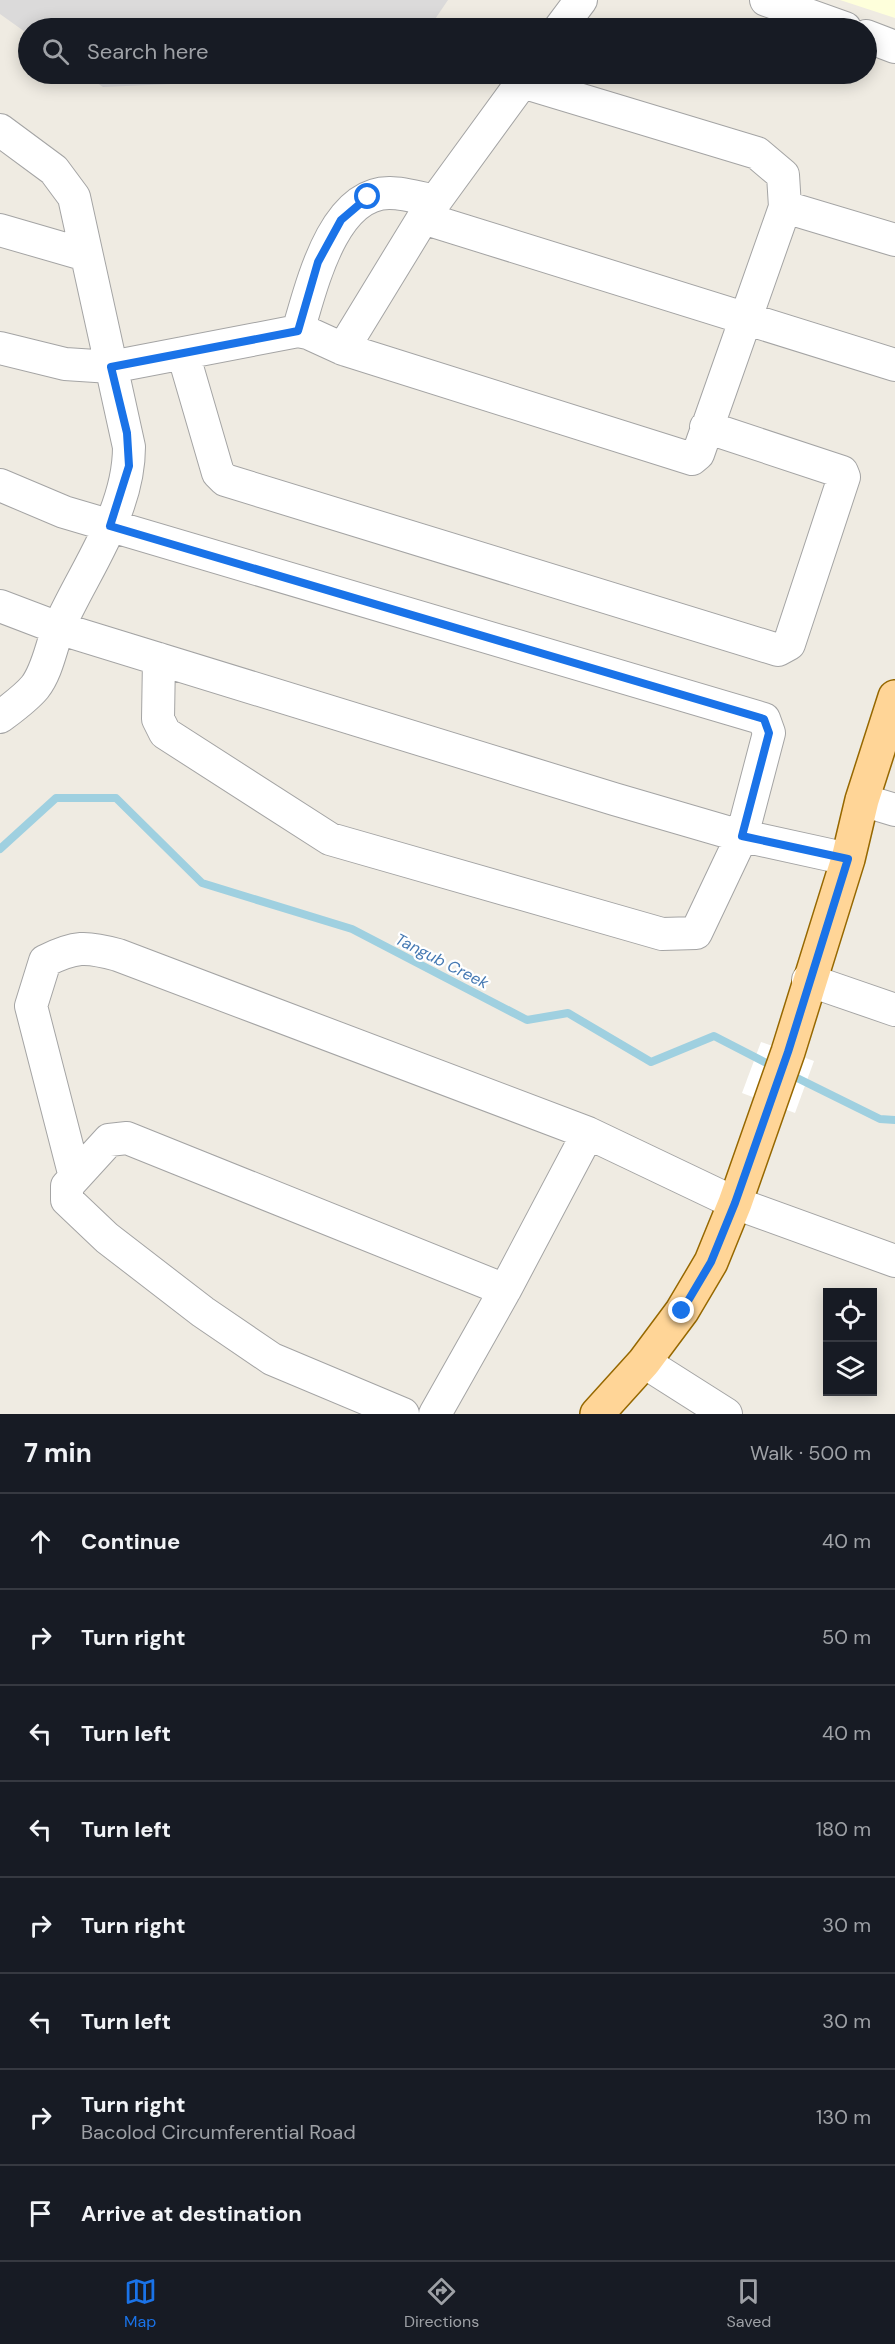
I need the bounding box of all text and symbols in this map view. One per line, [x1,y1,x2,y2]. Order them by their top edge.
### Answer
search box [18,18,877,84]
icon: search [39,35,72,68]
text: Search here [87,37,208,66]
route start [354,183,380,209]
water label: Tangub Creek [392,928,493,994]
map controls [823,1288,877,1396]
button: locate [823,1288,877,1342]
route end [668,1297,694,1323]
button: layers [823,1342,877,1396]
text: 7 min [24,1436,92,1470]
text: Walk · 500 m [750,1440,871,1466]
icon: ahead [24,1525,57,1558]
text: Continue [81,1527,180,1556]
text: 40 m [822,1528,871,1554]
icon: right [24,1621,57,1654]
text: Turn right [81,1623,186,1652]
text: 50 m [822,1624,871,1650]
icon: left [24,1717,57,1750]
text: Turn left [81,1719,171,1748]
text: 40 m [822,1720,871,1746]
icon: left [24,1813,57,1846]
text: Turn left [81,1815,171,1844]
text: 180 m [816,1816,871,1842]
icon: right [24,1909,57,1942]
text: Turn right [81,1911,186,1940]
text: 30 m [822,1912,871,1938]
icon: left [24,2005,57,2038]
text: Turn left [81,2007,171,2036]
text: 30 m [822,2008,871,2034]
text: Turn right [81,2090,186,2119]
icon: right [24,2101,57,2134]
text: 130 m [816,2104,871,2130]
text: Bacolod Circumferential Road [81,2119,356,2145]
icon: arrive [24,2197,57,2230]
text: Arrive at destination [81,2199,302,2228]
tab: Map [124,2275,157,2332]
tab: Directions [404,2275,479,2332]
tab: Saved [727,2275,771,2332]

